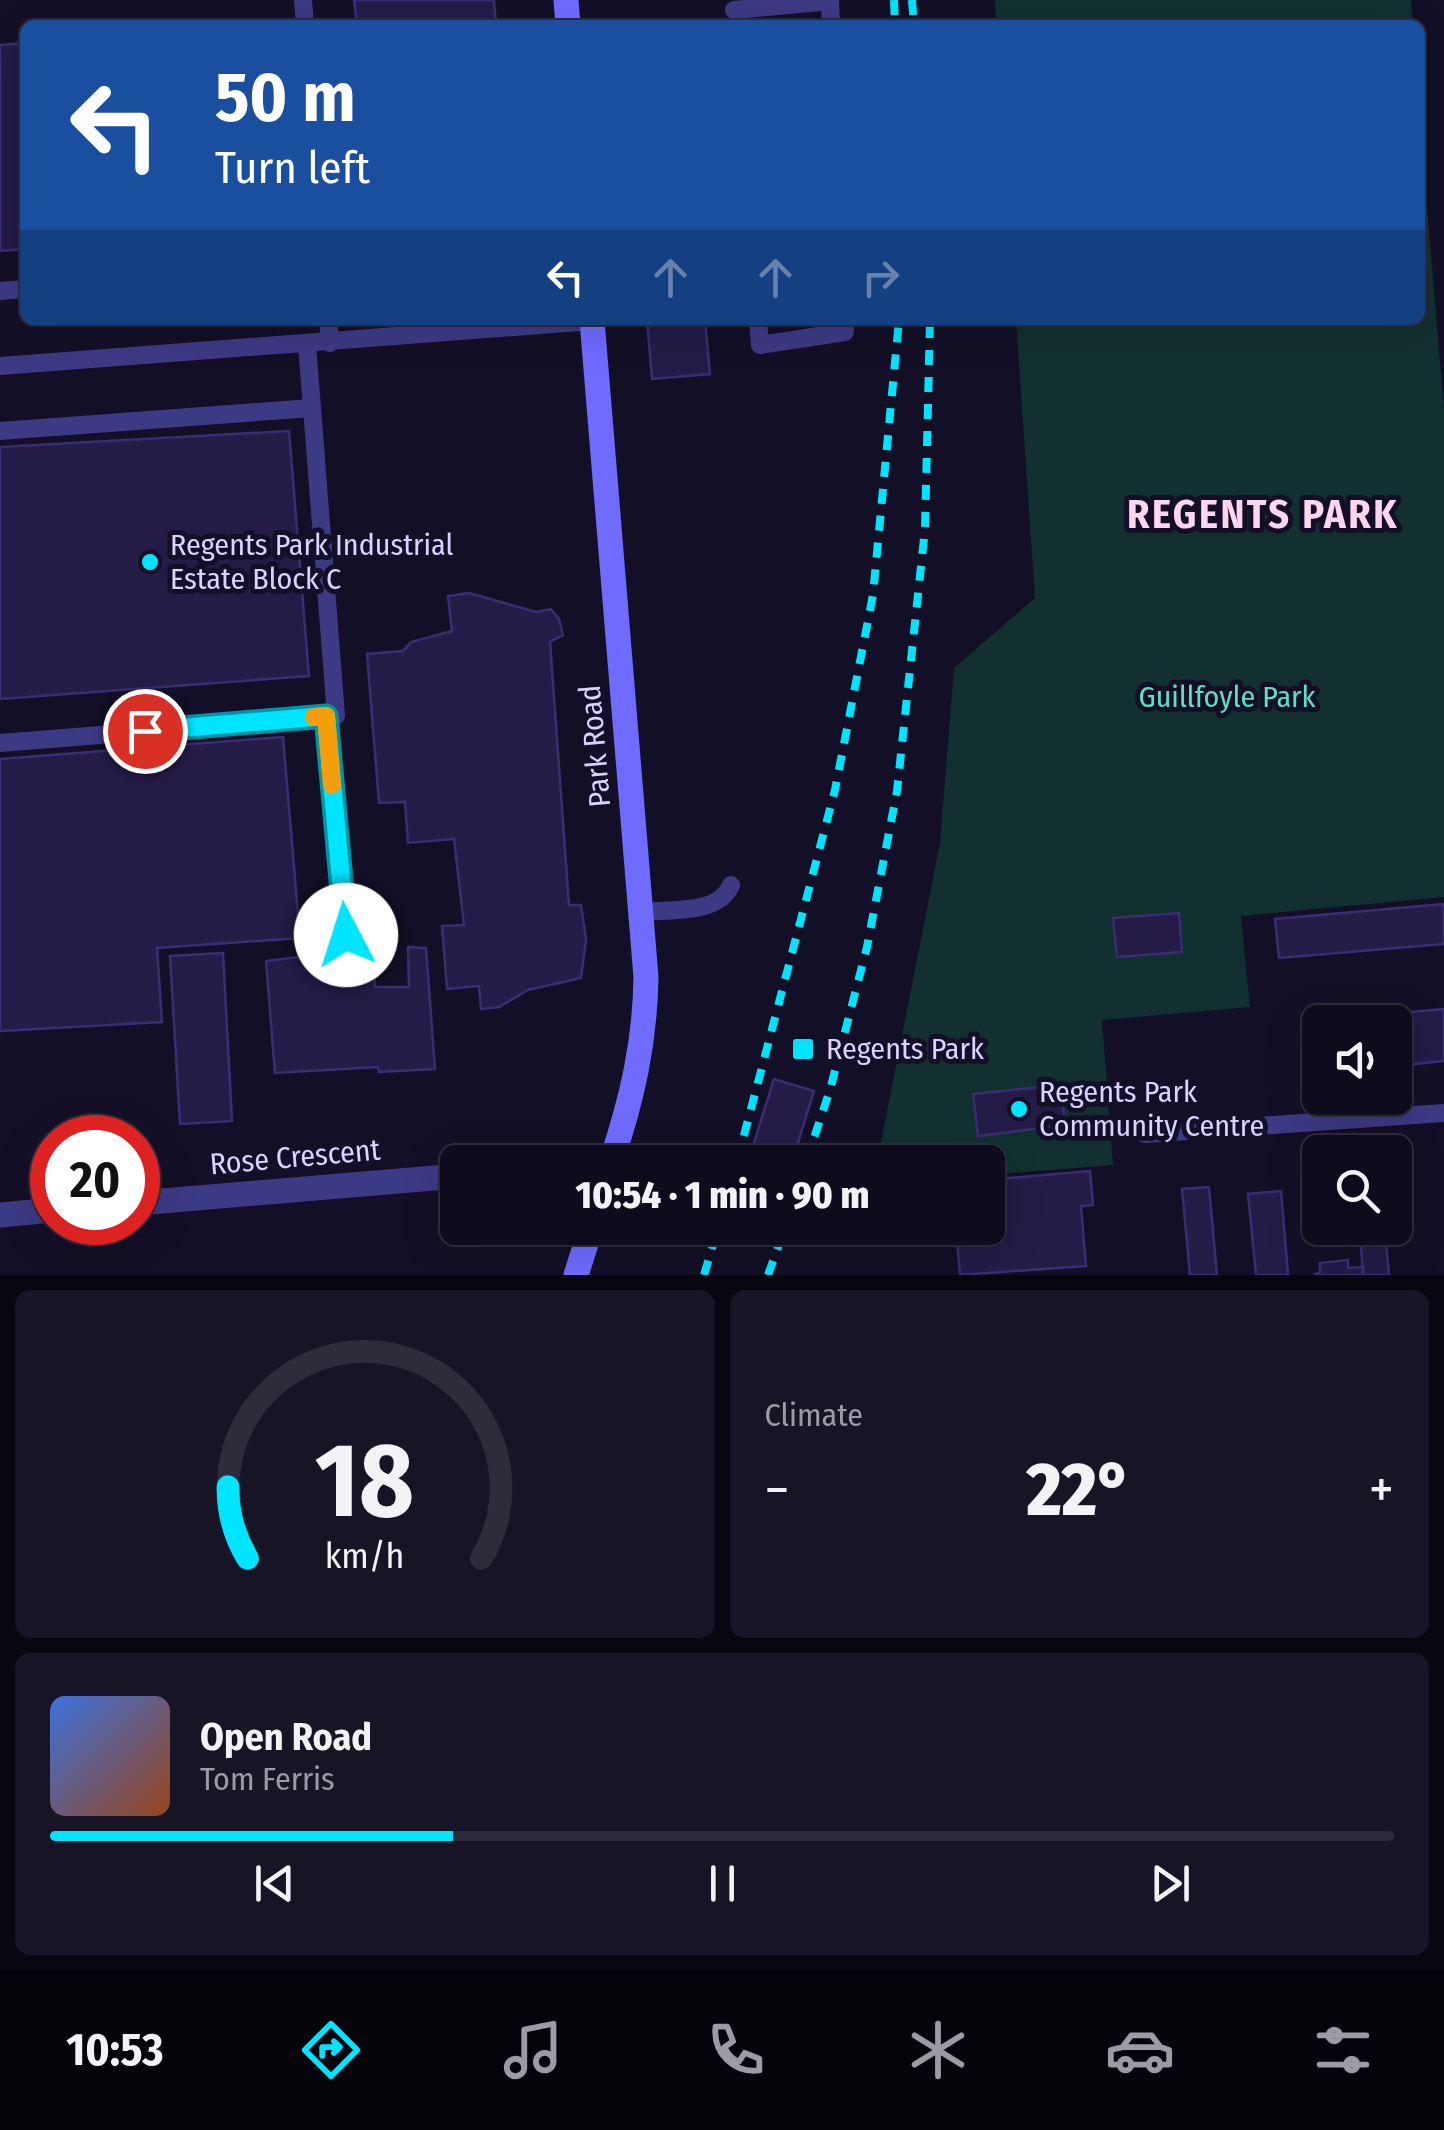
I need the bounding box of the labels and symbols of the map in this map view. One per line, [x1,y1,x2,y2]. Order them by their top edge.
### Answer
district label: REGENTS PARK [1127,491,1399,539]
place label: Regents Park Industrial Estate Block C [170,527,453,597]
marker: Regents Park Industrial Estate Block C [139,551,161,573]
park label: Guillfoyle Park [1138,679,1316,715]
street label: Park Road [572,683,618,809]
pin [103,689,188,774]
position arrow [294,883,398,987]
place label: Regents Park [826,1031,984,1067]
marker: Regents Park [790,1036,816,1062]
place label: Regents Park Community Centre [1039,1074,1264,1144]
marker: Regents Park Community Centre [1008,1098,1030,1120]
speed limit sign: 20 [30,1115,160,1245]
street label: Rose Crescent [208,1132,382,1182]

